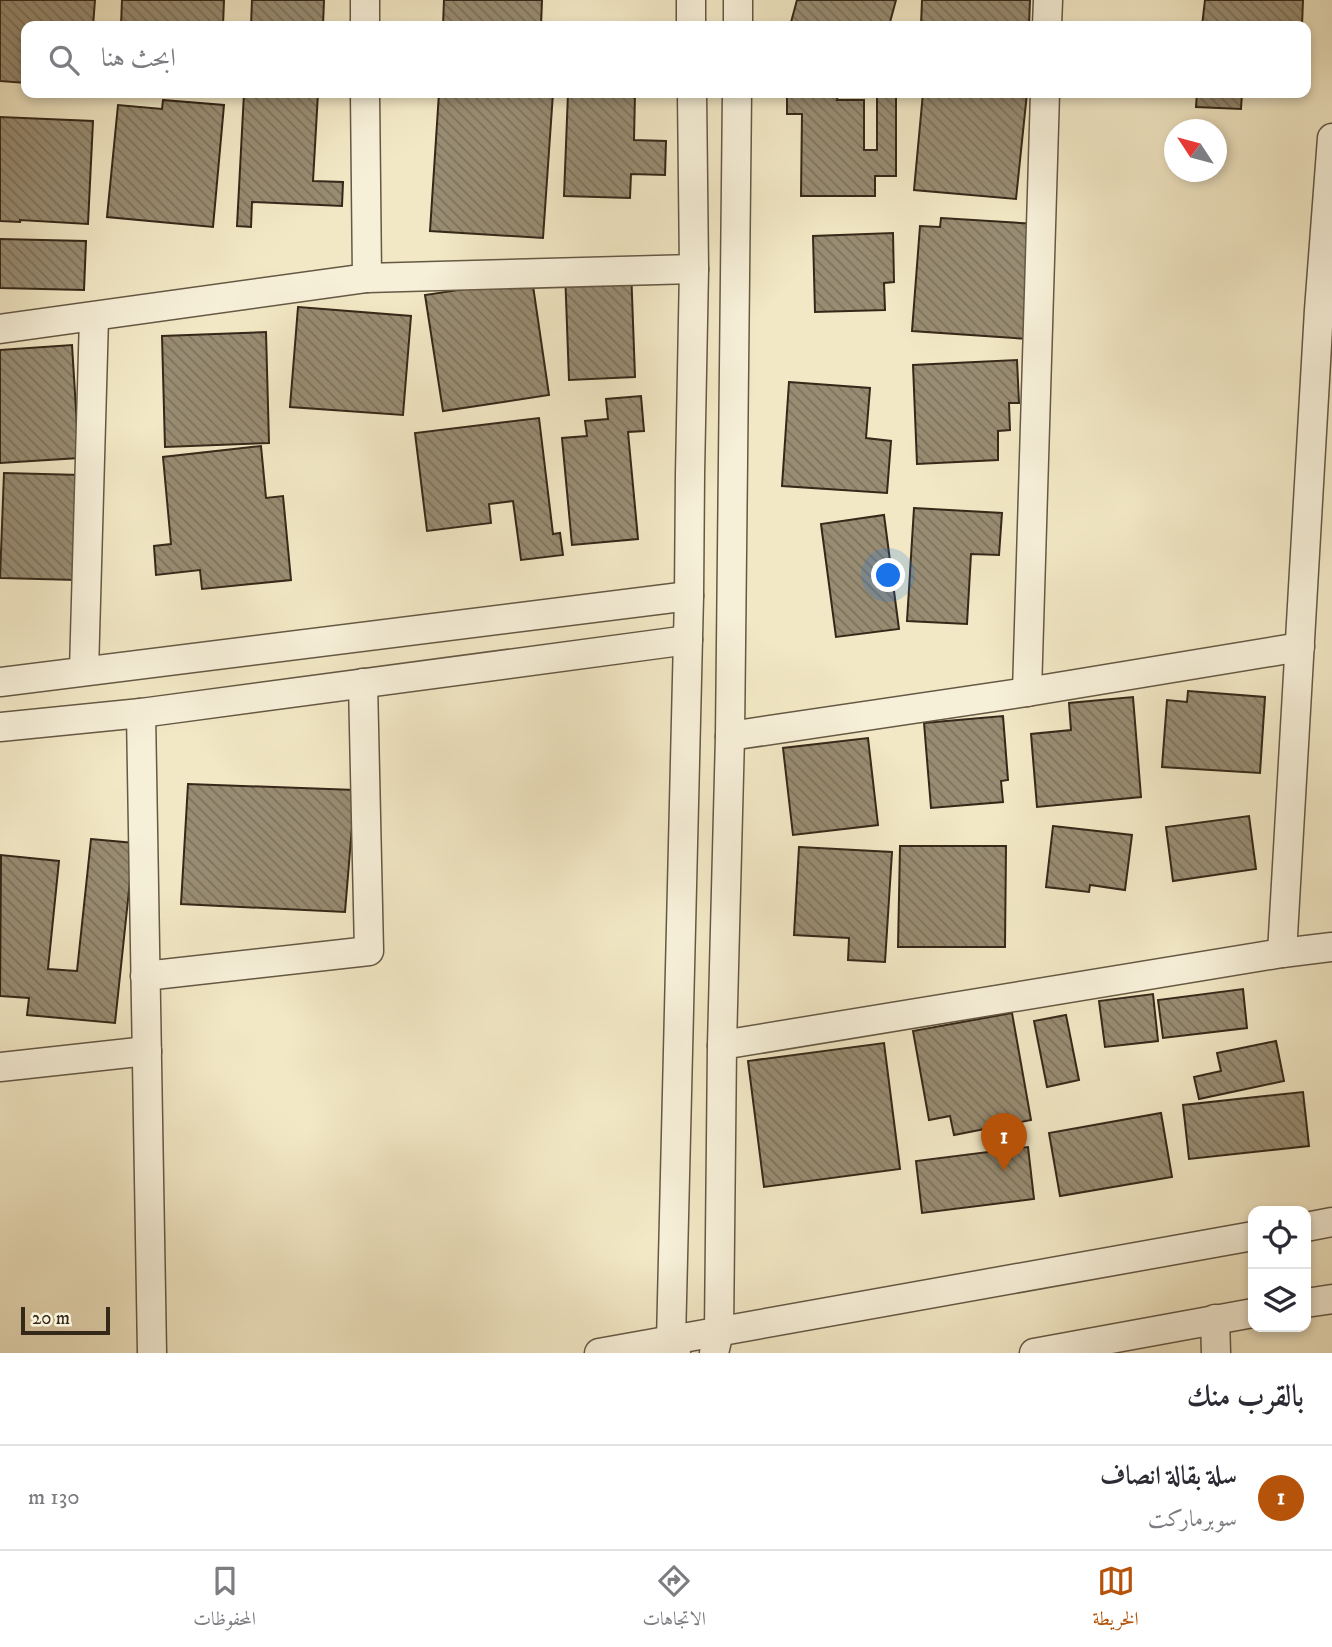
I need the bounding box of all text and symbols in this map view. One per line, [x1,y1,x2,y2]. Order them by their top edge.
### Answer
search box [21,21,1311,98]
icon: search [45,41,83,79]
text: ابحث هنا [101,42,176,75]
north arrow [1164,119,1227,182]
your location [871,558,905,592]
pin: 1 [981,1113,1027,1171]
map controls [1248,1206,1311,1332]
button: locate [1248,1206,1311,1269]
button: layers [1248,1269,1311,1332]
scale bar [21,1304,110,1336]
text: 20 m [32,1307,70,1330]
text: بالقرب منك [1187,1379,1304,1416]
text: سلة بقالة انصاف [1100,1460,1237,1493]
text: 130 m [28,1483,80,1512]
text: 1 [1277,1483,1285,1512]
text: سوبرماركت [1148,1505,1237,1534]
tab: المحفوظات [193,1562,256,1637]
tab: الاتجاهات [643,1562,706,1637]
tab: الخريطة [1092,1562,1139,1637]

